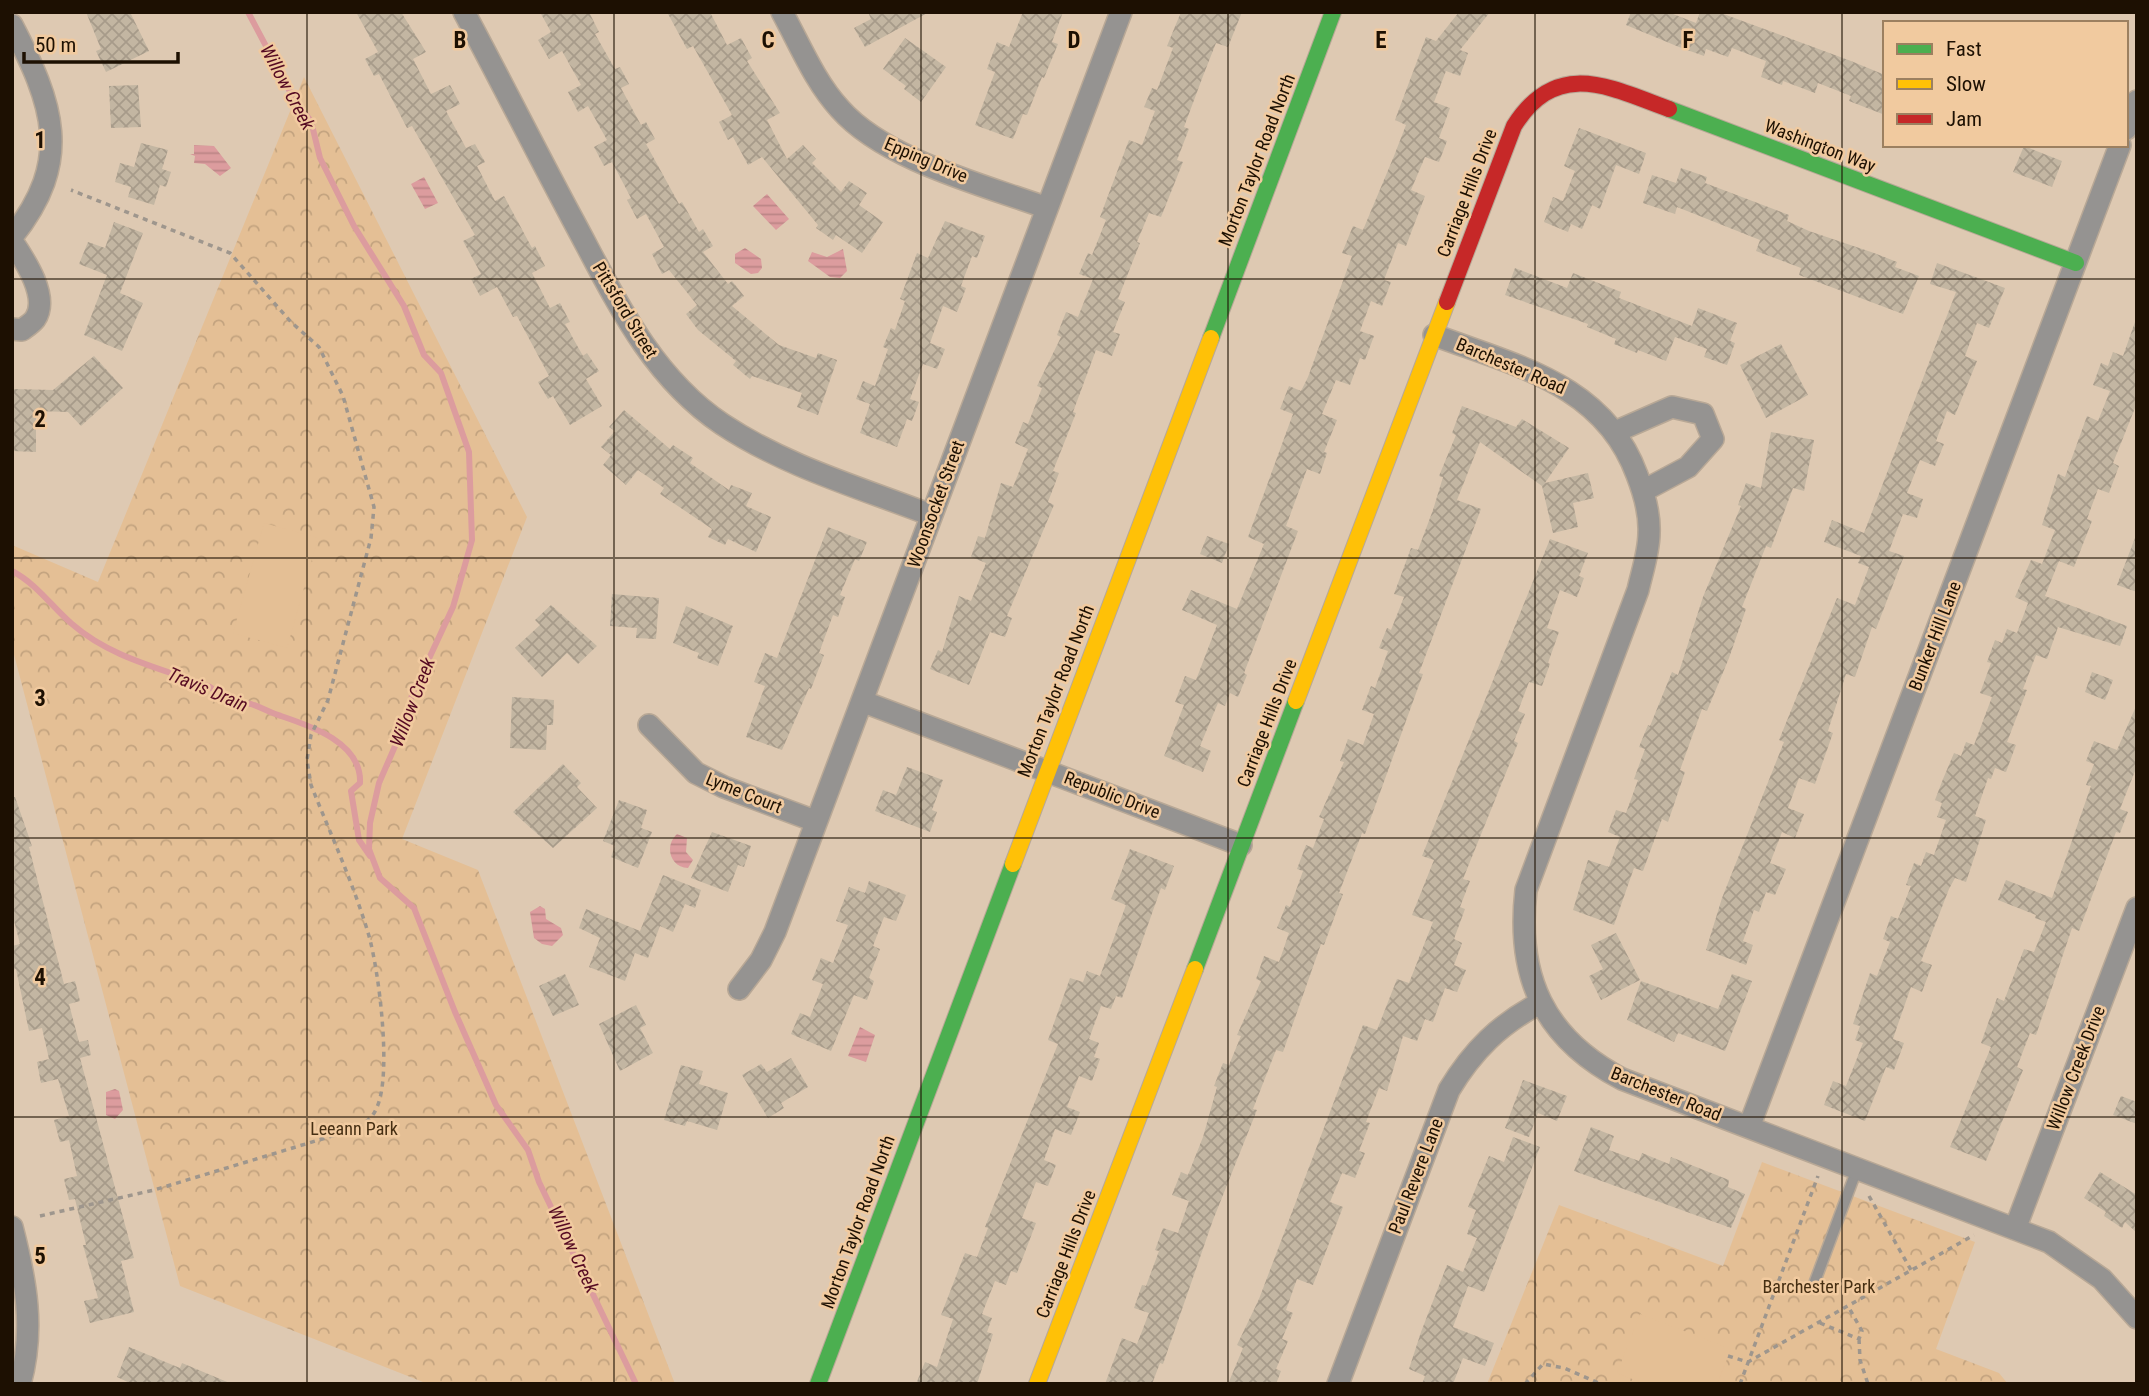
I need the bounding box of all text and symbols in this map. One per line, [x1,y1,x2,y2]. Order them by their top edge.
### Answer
scale bar [24,21,178,65]
legend [1883,21,2128,147]
text: B [454,27,466,54]
text: C [761,27,775,54]
text: D [1068,27,1081,54]
text: E [1375,27,1387,54]
text: F [1683,27,1694,54]
text: 50 m [35,33,76,57]
text: Fast [1946,37,1982,61]
water label: Willow Creek [255,40,320,135]
street label: Morton Taylor Road North [1214,71,1299,249]
text: Slow [1946,72,1986,96]
text: Jam [1946,107,1982,131]
street label: Washington Way [1762,115,1879,176]
street label: Carriage Hills Drive [1432,126,1501,260]
text: 1 [34,127,46,154]
street label: Epping Drive [881,133,971,186]
street label: Pittsford Street [589,258,662,362]
street label: Barchester Road [1453,333,1569,398]
text: 2 [34,406,46,433]
street label: Woonsocket Street [903,437,968,570]
street label: Bunker Hill Lane [1904,578,1965,693]
street label: Morton Taylor Road North [1013,602,1098,780]
water label: Willow Creek [385,654,440,750]
street label: Carriage Hills Drive [1232,656,1301,790]
water label: Travis Drain [164,662,252,717]
text: 3 [34,685,46,712]
street label: Republic Drive [1061,767,1163,822]
street label: Lyme Court [703,768,785,817]
text: 4 [34,964,46,991]
street label: Willow Creek Drive [2042,1003,2109,1133]
street label: Barchester Road [1608,1062,1724,1125]
street label: Paul Revere Lane [1384,1115,1447,1236]
park label: Leeann Park [310,1118,398,1139]
street label: Morton Taylor Road North [816,1132,899,1311]
street label: Carriage Hills Drive [1031,1187,1100,1321]
water label: Willow Creek [543,1202,604,1297]
text: 5 [34,1243,46,1270]
park label: Barchester Park [1763,1276,1875,1297]

